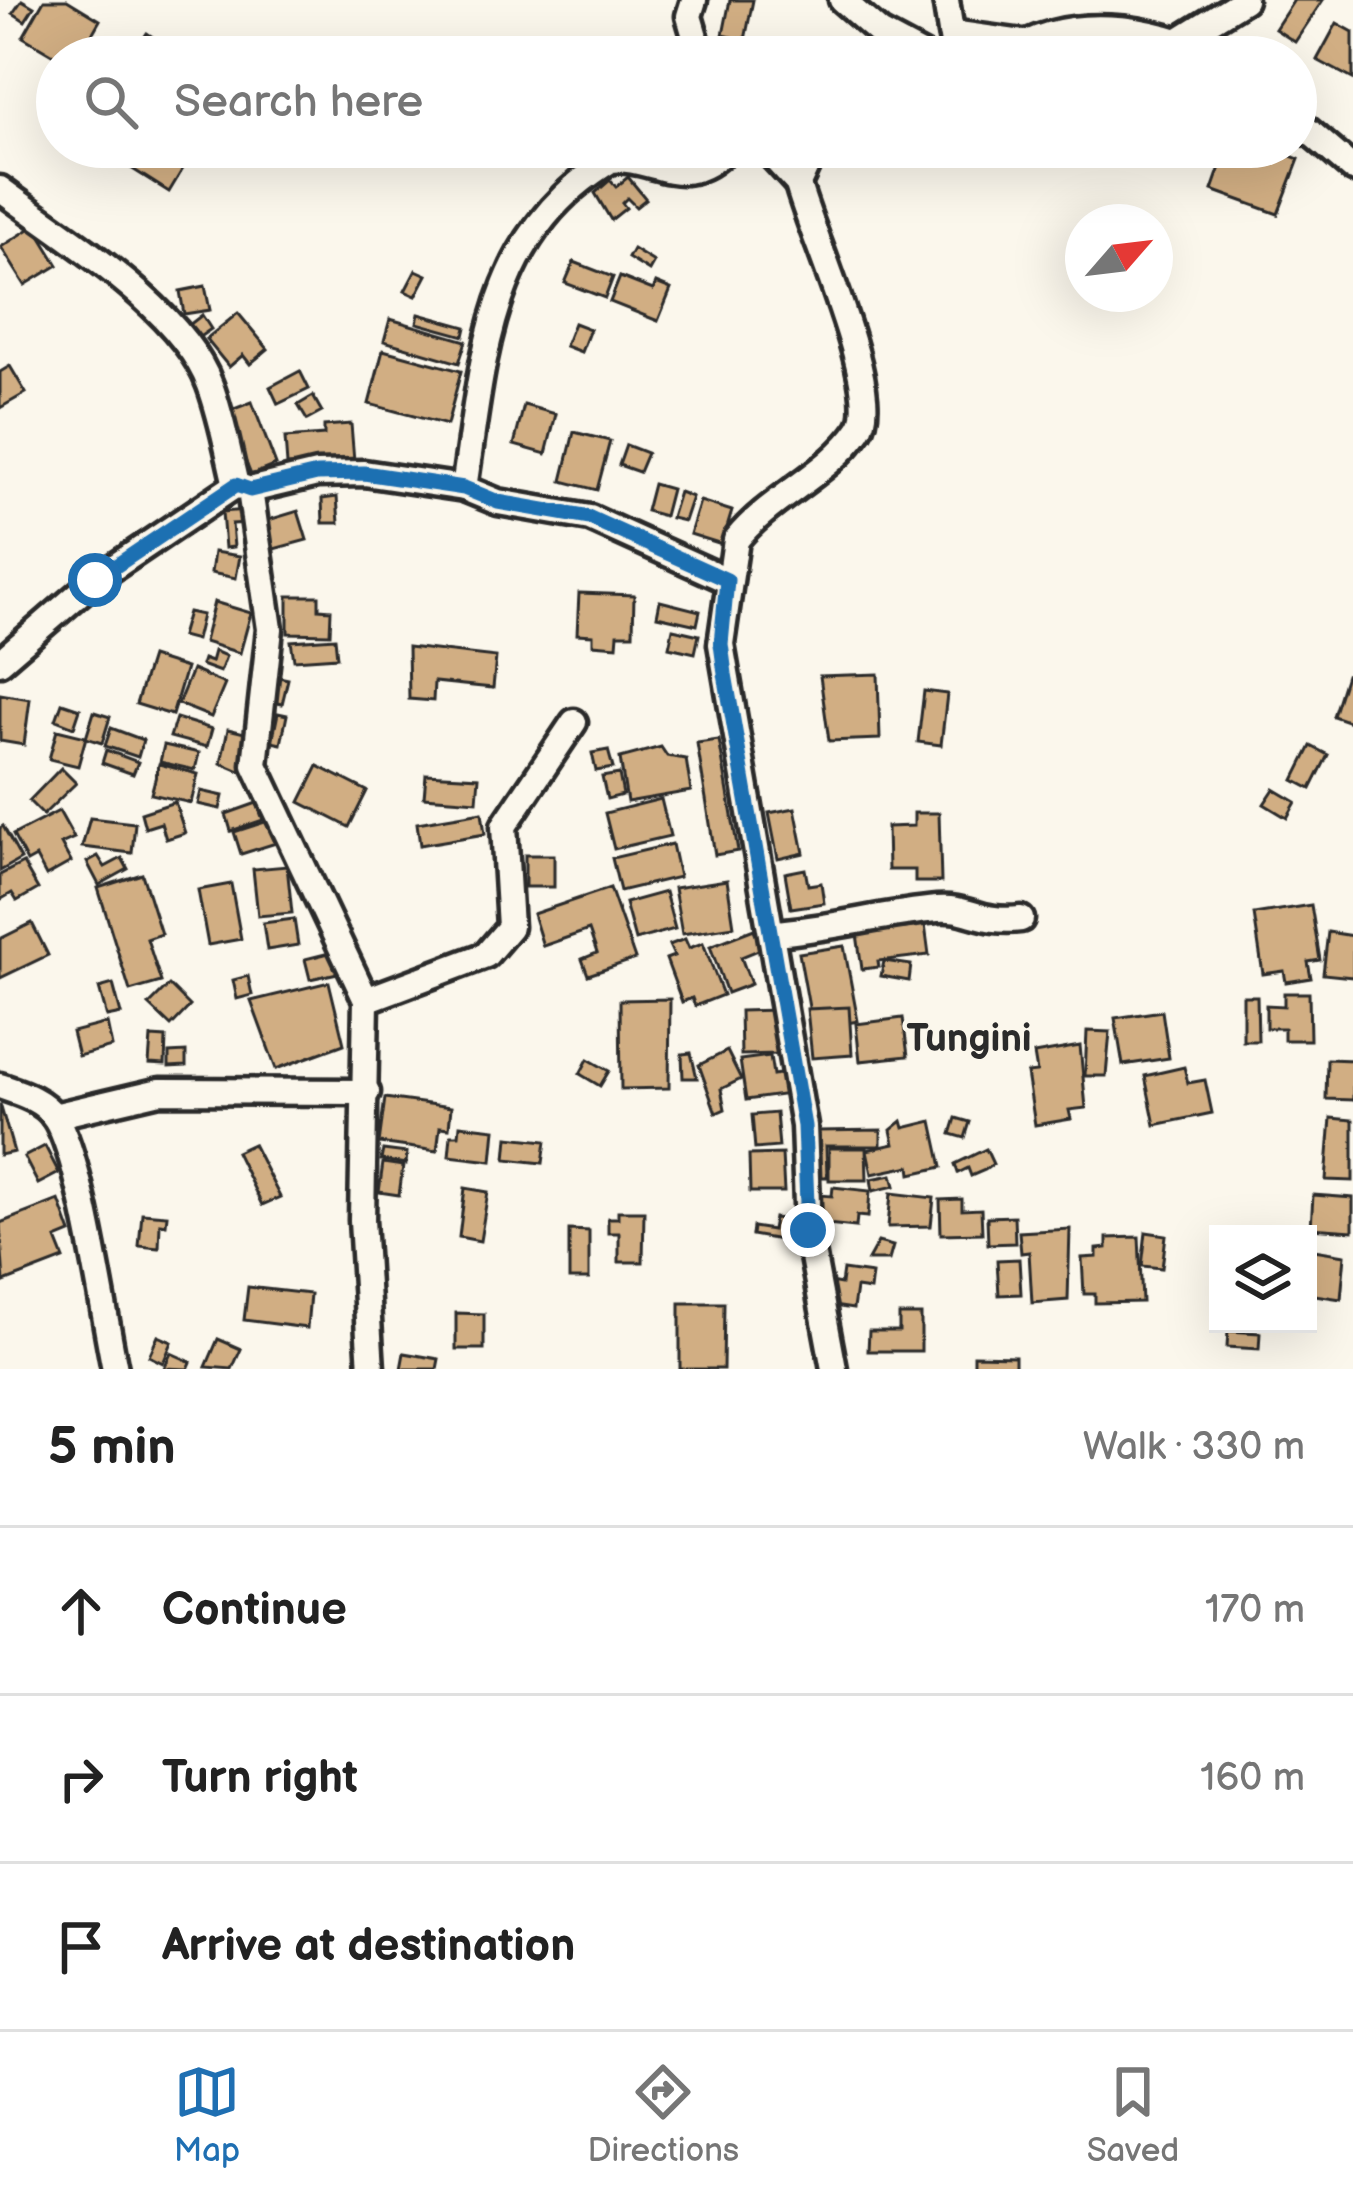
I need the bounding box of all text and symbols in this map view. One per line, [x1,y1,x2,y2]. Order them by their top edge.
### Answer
search box [36,36,1317,168]
icon: search [78,69,144,135]
text: Search here [174,75,423,130]
north arrow [1065,204,1173,312]
route start [68,553,122,607]
district label: Tungini [906,1016,1032,1063]
route end [781,1203,835,1257]
map controls [1209,1225,1317,1333]
button: layers [1209,1225,1317,1333]
text: 5 min [48,1417,176,1478]
text: Walk · 330 m [1083,1424,1305,1471]
icon: ahead [48,1578,114,1644]
text: Continue [162,1583,347,1638]
text: 170 m [1205,1587,1305,1634]
icon: right [48,1746,114,1812]
text: Turn right [162,1751,358,1806]
text: 160 m [1200,1755,1305,1802]
icon: arrive [48,1914,114,1980]
text: Arrive at destination [162,1919,575,1974]
tab: Map [174,2059,240,2171]
tab: Directions [587,2059,739,2171]
tab: Saved [1087,2059,1179,2171]

